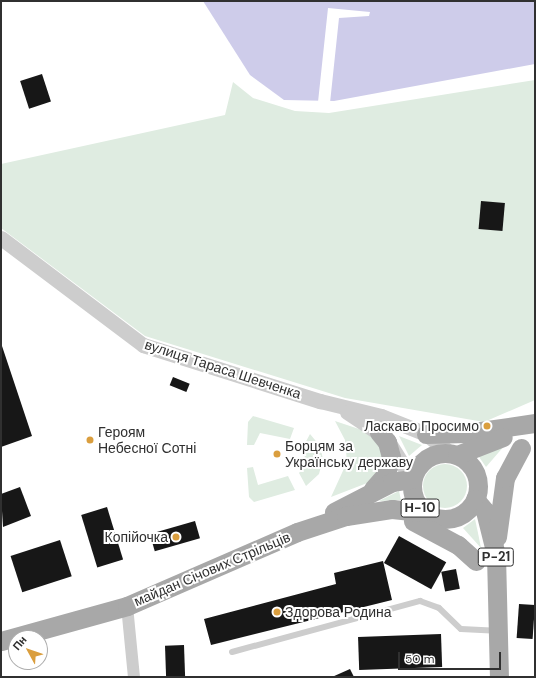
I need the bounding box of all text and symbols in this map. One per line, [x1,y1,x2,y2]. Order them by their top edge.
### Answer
street label: вулиця Тараса Шевченка [143,336,303,402]
place label: Ласкаво Просимо [364,418,479,434]
marker: Ласкаво Просимо [482,421,492,431]
place label: Героям Небесної Сотні [98,424,196,456]
marker: Героям Небесної Сотні [85,435,95,445]
place label: Борцям за Українську державу [285,438,413,470]
marker: Борцям за Українську державу [272,449,282,459]
road number: Н-10 [400,497,440,519]
street label: майдан Січових Стрільців [131,528,293,610]
place label: Копійочка [105,529,168,545]
marker: Копійочка [171,532,181,542]
road number: Р-21 [477,546,515,568]
place label: Здорова Родина [285,604,391,620]
marker: Здорова Родина [272,607,282,617]
north arrow [8,630,48,670]
text: Пн [10,633,30,653]
scale bar [400,644,503,670]
text: 50 m [405,651,434,667]

